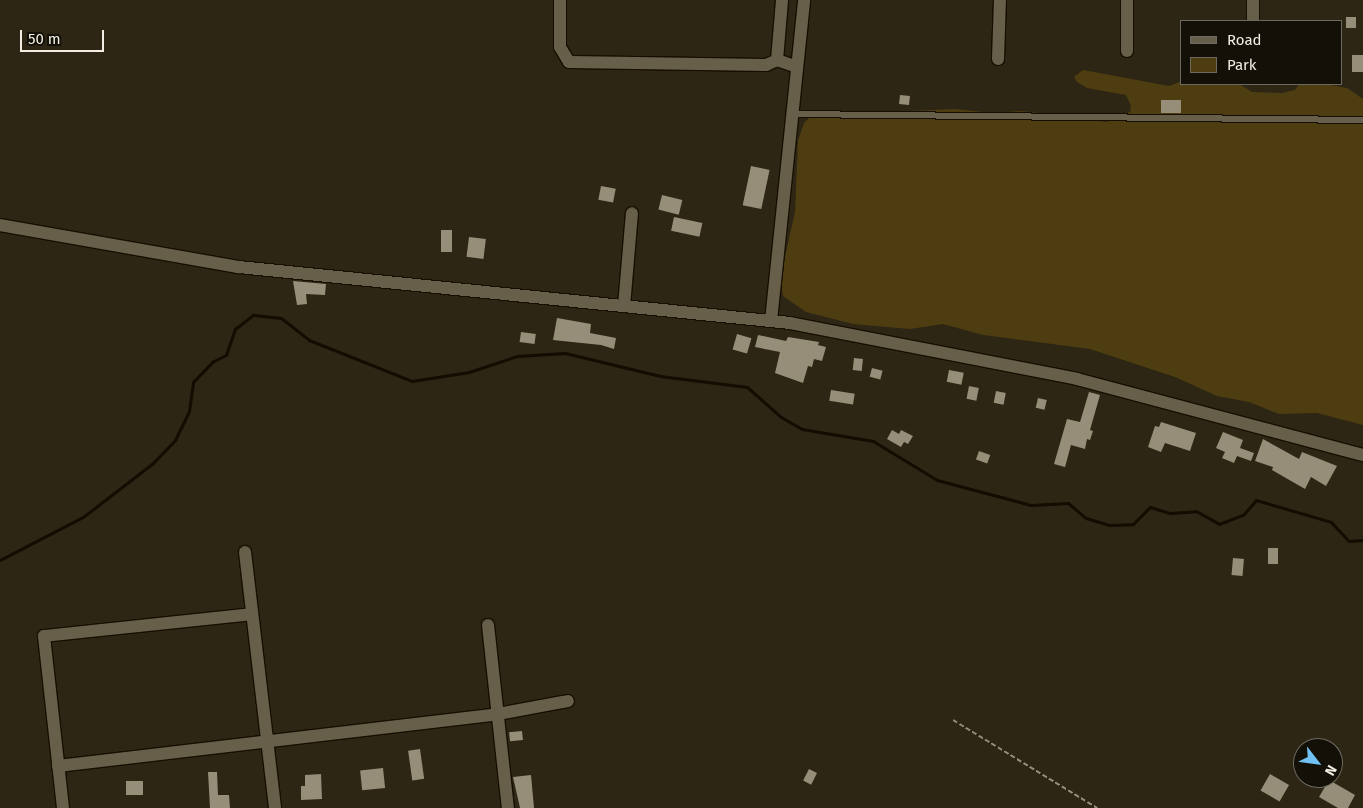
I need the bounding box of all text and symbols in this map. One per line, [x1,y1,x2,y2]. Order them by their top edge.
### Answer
scale bar [22,20,106,52]
legend [1180,20,1343,85]
text: 50 m [28,30,61,48]
text: Road [1227,31,1262,49]
text: Park [1227,56,1257,74]
north arrow [1293,738,1343,788]
text: N [1321,762,1340,779]

